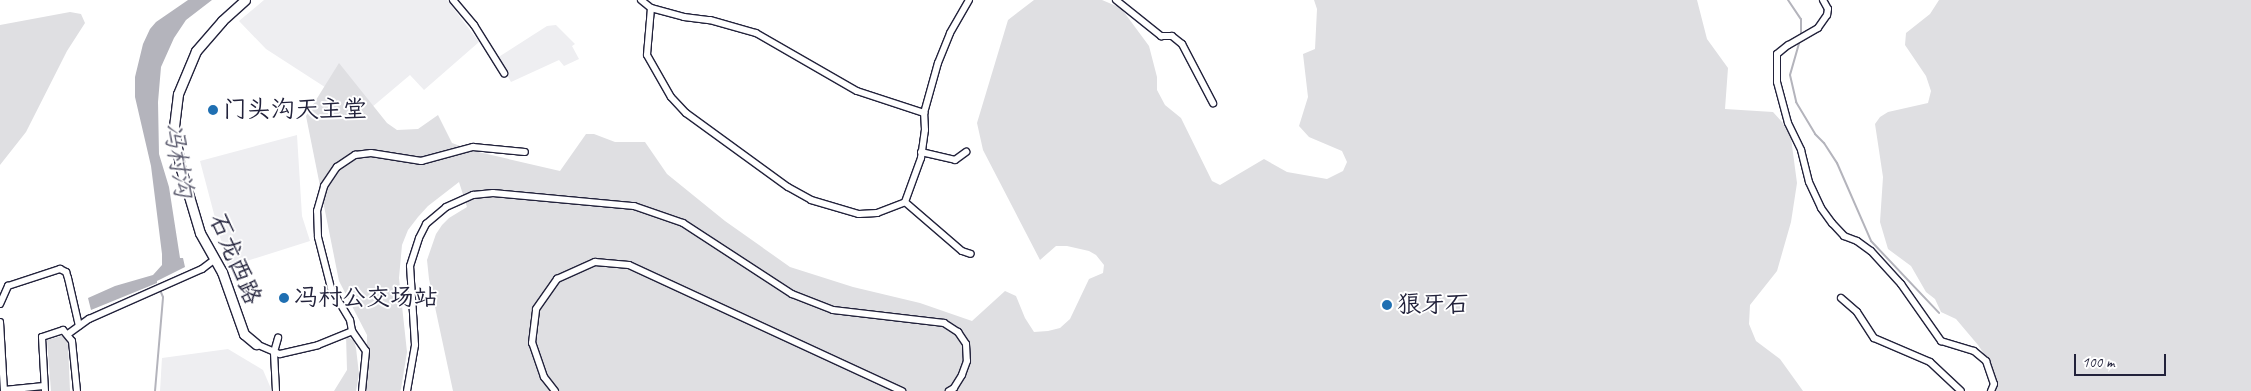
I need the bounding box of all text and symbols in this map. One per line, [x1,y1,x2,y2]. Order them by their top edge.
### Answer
place label: 门头沟天主堂 [223,96,367,124]
marker: 门头沟天主堂 [207,104,219,116]
water label: 冯村沟 [157,121,199,199]
street label: 石龙西路 [203,209,267,309]
place label: 冯村公交场站 [294,284,438,312]
place label: 狼牙石 [1397,291,1469,319]
marker: 冯村公交场站 [278,292,290,304]
marker: 狼牙石 [1381,299,1393,311]
scale bar [2076,344,2168,376]
text: 100 m [2082,353,2114,372]

